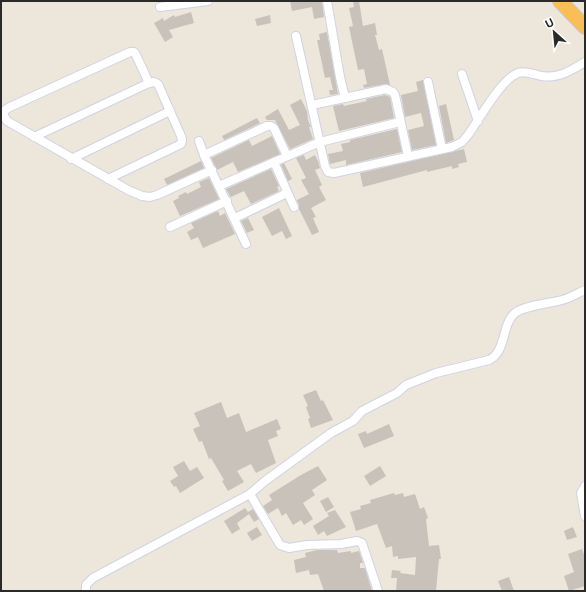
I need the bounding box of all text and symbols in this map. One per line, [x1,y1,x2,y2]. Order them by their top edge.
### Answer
north arrow [534,12,574,52]
text: U [543,15,556,31]

